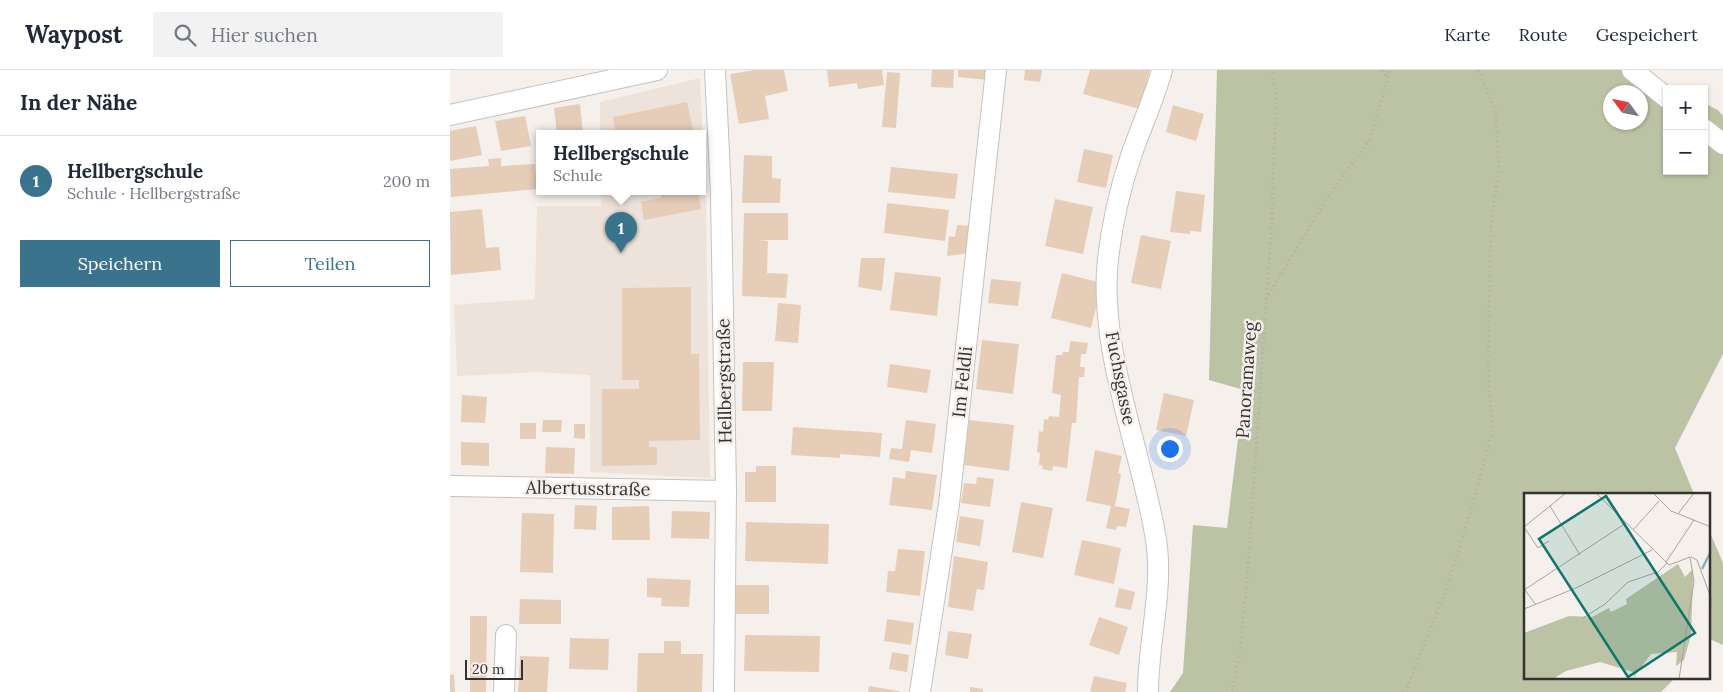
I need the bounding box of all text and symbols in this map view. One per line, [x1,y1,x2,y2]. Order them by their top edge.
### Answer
search box [153,12,503,57]
text: Waypost [25,19,123,50]
icon: search [171,21,199,49]
text: Hier suchen [211,23,318,47]
text: Karte [1444,23,1490,46]
text: Route [1518,23,1568,46]
text: Gespeichert [1596,23,1698,46]
north arrow [1603,85,1648,130]
map controls [1663,85,1708,175]
button: + [1663,85,1708,130]
text: In der Nähe [20,89,137,116]
popup [536,130,706,195]
button: − [1663,130,1708,175]
text: Hellbergschule [553,141,689,165]
text: Hellbergschule [67,159,203,183]
text: Schule [553,165,603,185]
text: 1 [33,171,39,191]
text: 200 m [383,171,430,191]
text: Schule · Hellbergstraße [67,183,241,203]
pin: 1 [605,212,637,253]
button: Speichern [20,240,220,287]
button: Teilen [230,240,430,287]
street label: Hellbergstraße [711,318,737,444]
street label: Panoramaweg [1230,320,1262,439]
street label: Fuchsgasse [1101,329,1141,427]
street label: Im Feldli [947,345,977,419]
your location [1157,436,1183,462]
street label: Albertusstraße [524,475,651,501]
inset map [1524,493,1710,680]
scale bar [465,657,522,680]
text: 20 m [472,660,504,678]

